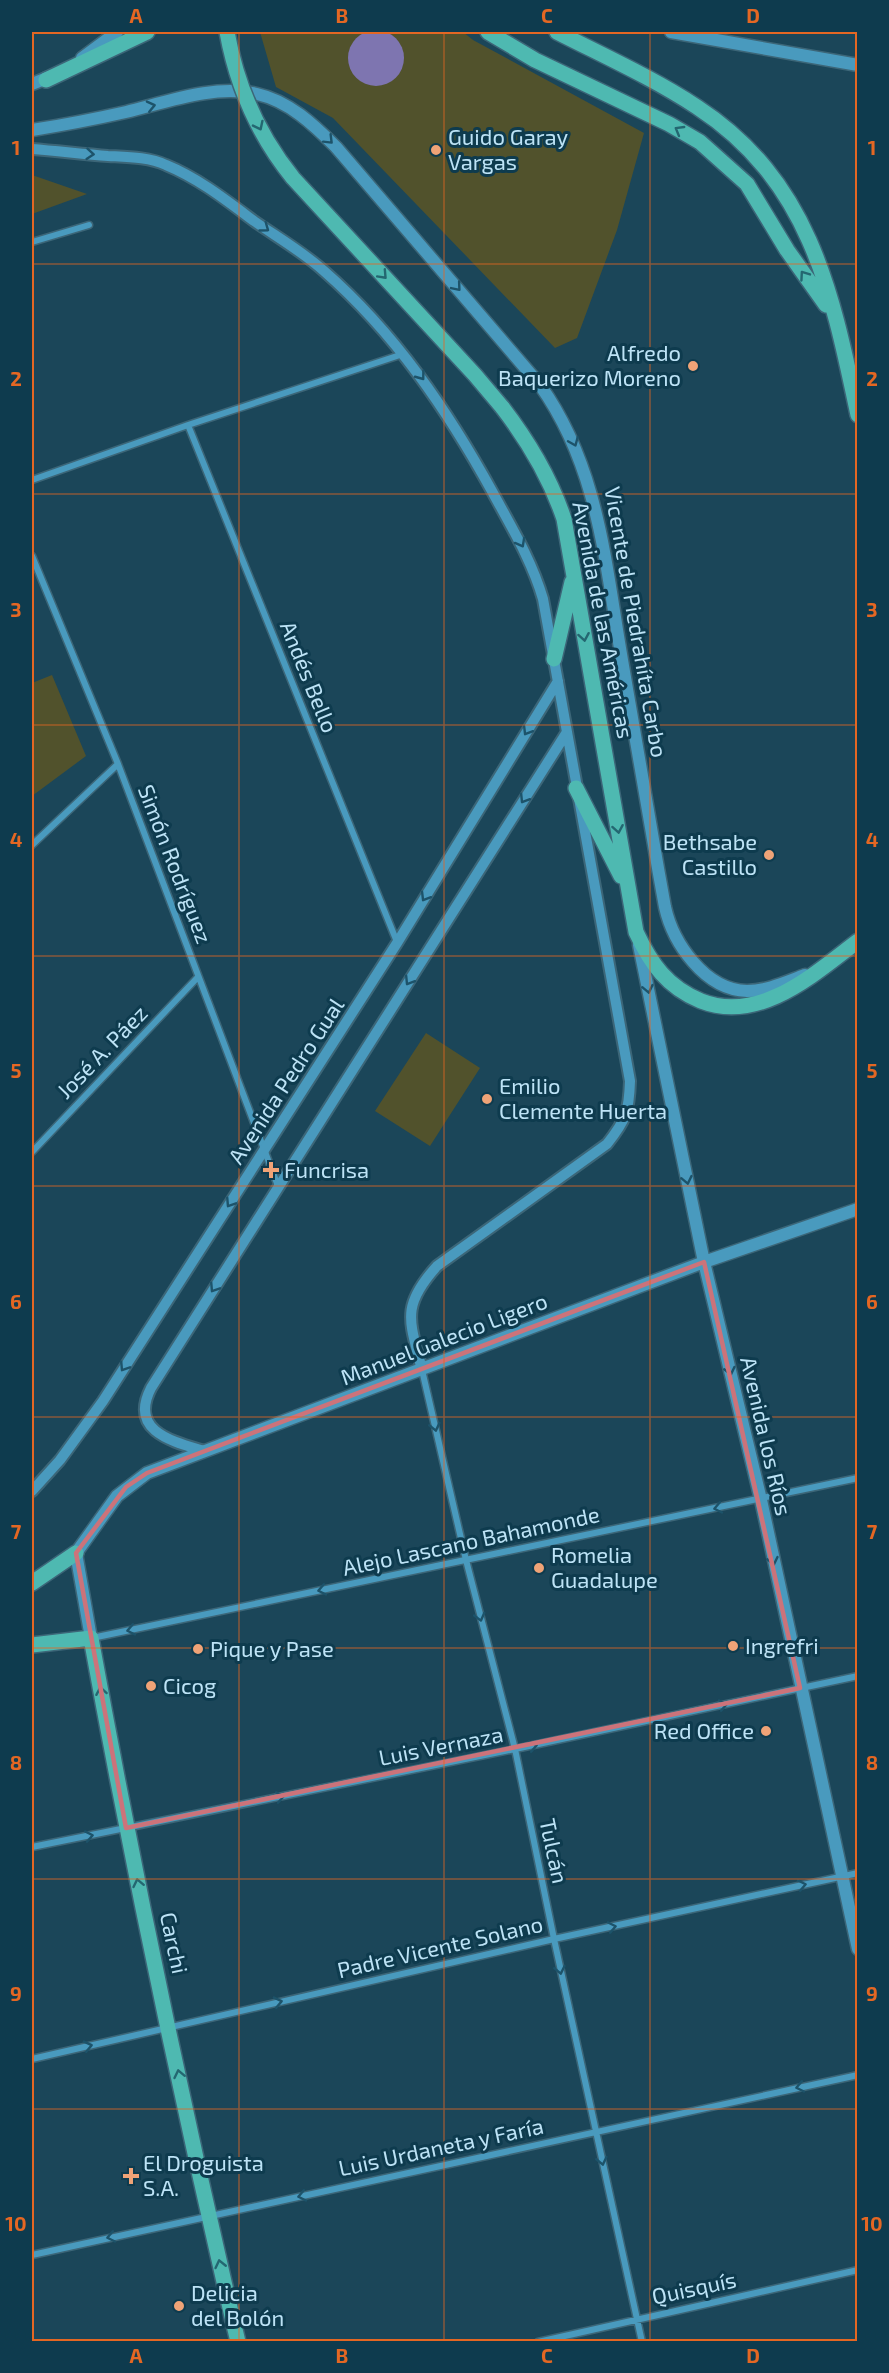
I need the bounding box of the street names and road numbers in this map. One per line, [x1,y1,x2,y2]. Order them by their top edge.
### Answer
street label: Vicente de Piedrahíta Carbo [600,484,674,759]
street label: Avenida de las Américas [568,499,640,741]
street label: Andés Bello [276,617,344,736]
street label: Simón Rodríguez [134,781,218,947]
street label: Avenida Pedro Gual [222,992,349,1168]
street label: José A. Páez [51,999,152,1103]
street label: Manuel Galecio Ligero [337,1287,551,1389]
street label: Avenida los Ríos [736,1354,798,1518]
street label: Alejo Lascano Bahamonde [340,1500,602,1581]
street label: Luis Vernaza [376,1720,505,1770]
street label: Tulcán [535,1816,575,1886]
street label: Carchi [156,1910,194,1976]
street label: Padre Vicente Solano [334,1910,545,1982]
street label: Luis Urdaneta y Faría [336,2112,546,2180]
street label: Quisquís [649,2265,739,2310]

